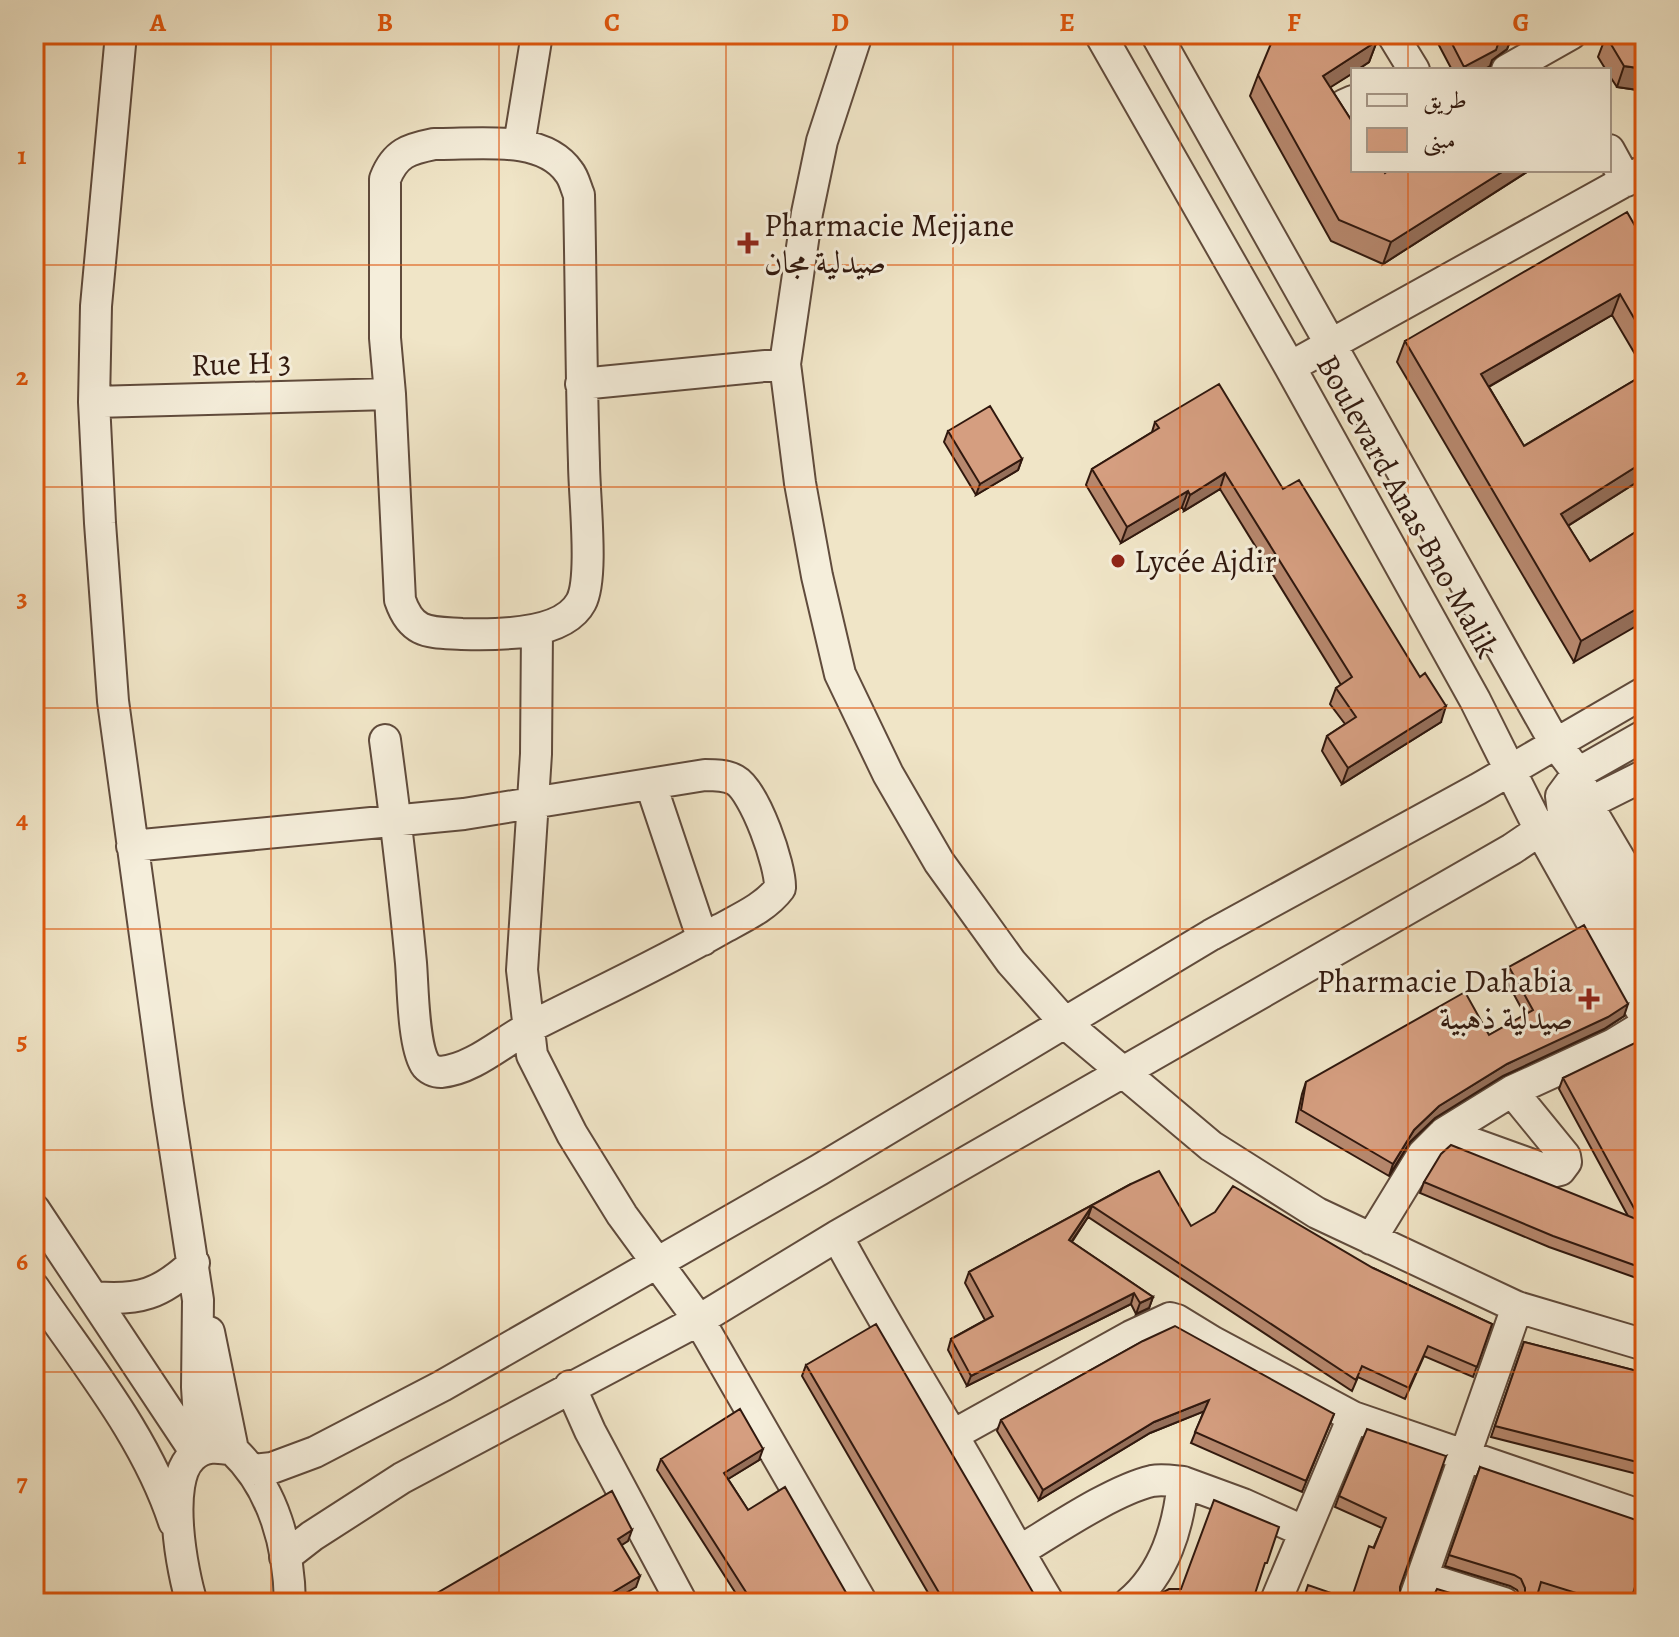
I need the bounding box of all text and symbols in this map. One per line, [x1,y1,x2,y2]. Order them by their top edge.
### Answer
text: A [149,5,167,40]
text: B [377,5,393,40]
text: C [604,5,620,40]
text: D [831,5,849,40]
text: E [1059,5,1075,40]
text: F [1287,5,1301,40]
text: G [1512,5,1530,40]
legend [1351,68,1611,172]
text: طريق [1423,84,1467,116]
text: مبنى [1423,124,1456,157]
text: 1 [17,138,27,173]
place label: Pharmacie Mejjane صيدلية مجان [764,203,1014,284]
marker: Pharmacie Mejjane صيدلية مجان [739,234,757,252]
street label: Rue H 3 [190,339,292,387]
street label: Boulevard Anas Bno Malik [1306,346,1510,666]
text: 2 [16,359,29,394]
place label: Lycée Ajdir [1134,539,1277,583]
marker: Lycée Ajdir [1109,552,1127,570]
text: 3 [16,580,28,615]
text: 4 [16,802,28,837]
place label: Pharmacie Dahabia صيدلية ذهبية [1317,959,1573,1040]
marker: Pharmacie Dahabia صيدلية ذهبية [1580,990,1598,1008]
text: 5 [16,1023,28,1058]
text: 6 [16,1244,28,1279]
text: 7 [16,1465,28,1500]

